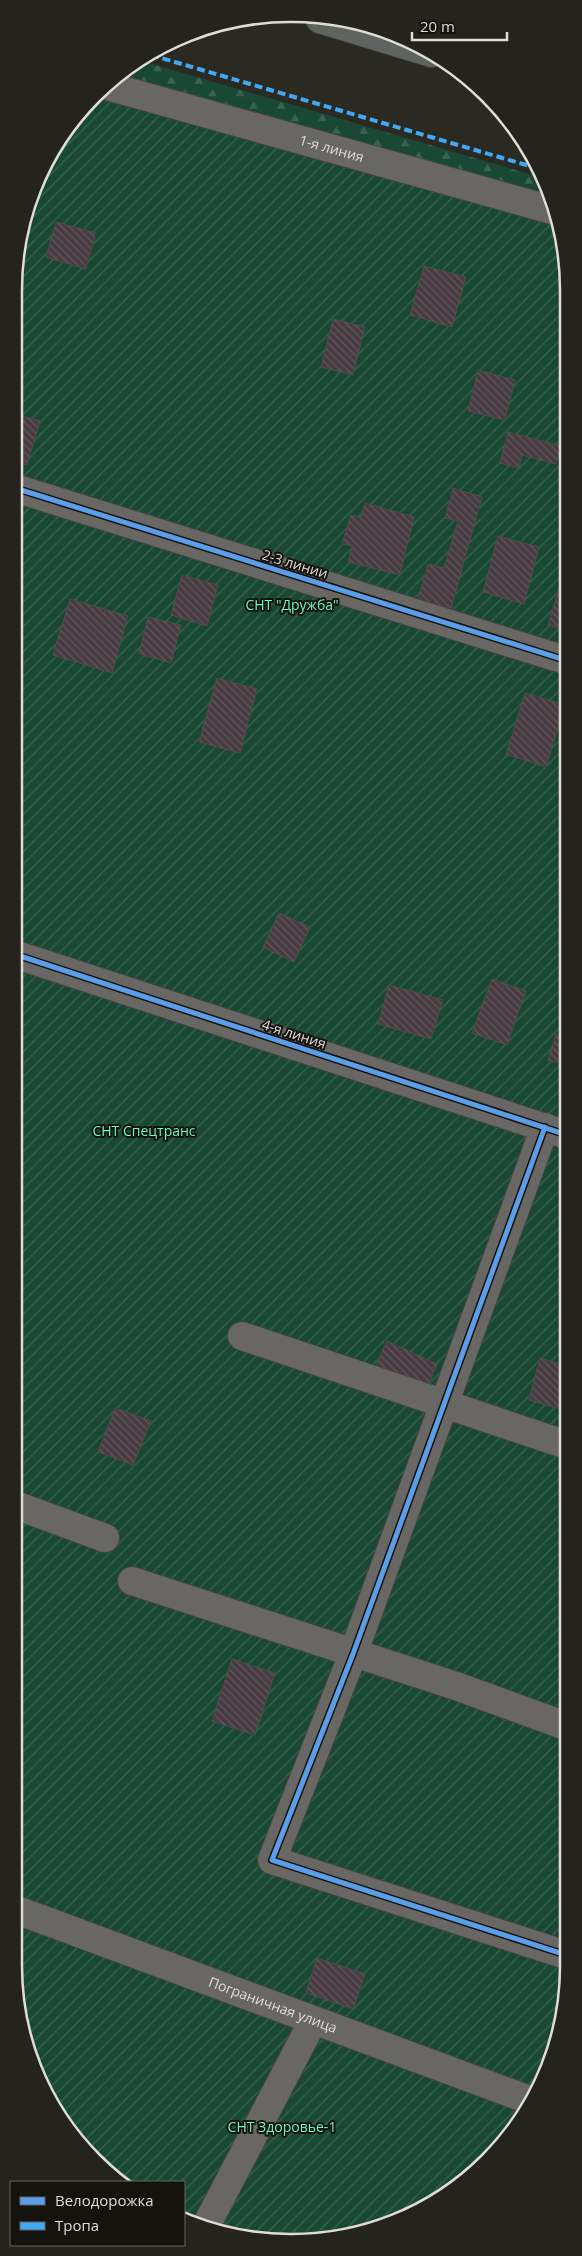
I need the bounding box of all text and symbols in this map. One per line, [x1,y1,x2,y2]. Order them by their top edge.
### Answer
scale bar [412,10,507,42]
text: 20 m [420,16,455,36]
street label: 1-я линия [297,130,366,166]
street label: 2-3 линии [260,545,330,583]
park label: СНТ "Дружба" [245,595,339,614]
street label: 4-я линия [260,1014,329,1053]
park label: СНТ Спецтранс [92,1121,196,1140]
street label: Пограничная улица [206,1972,340,2037]
park label: СНТ Здоровье-1 [228,2117,336,2136]
legend [10,2181,185,2246]
text: Велодорожка [55,2190,154,2210]
text: Тропа [55,2215,99,2235]

